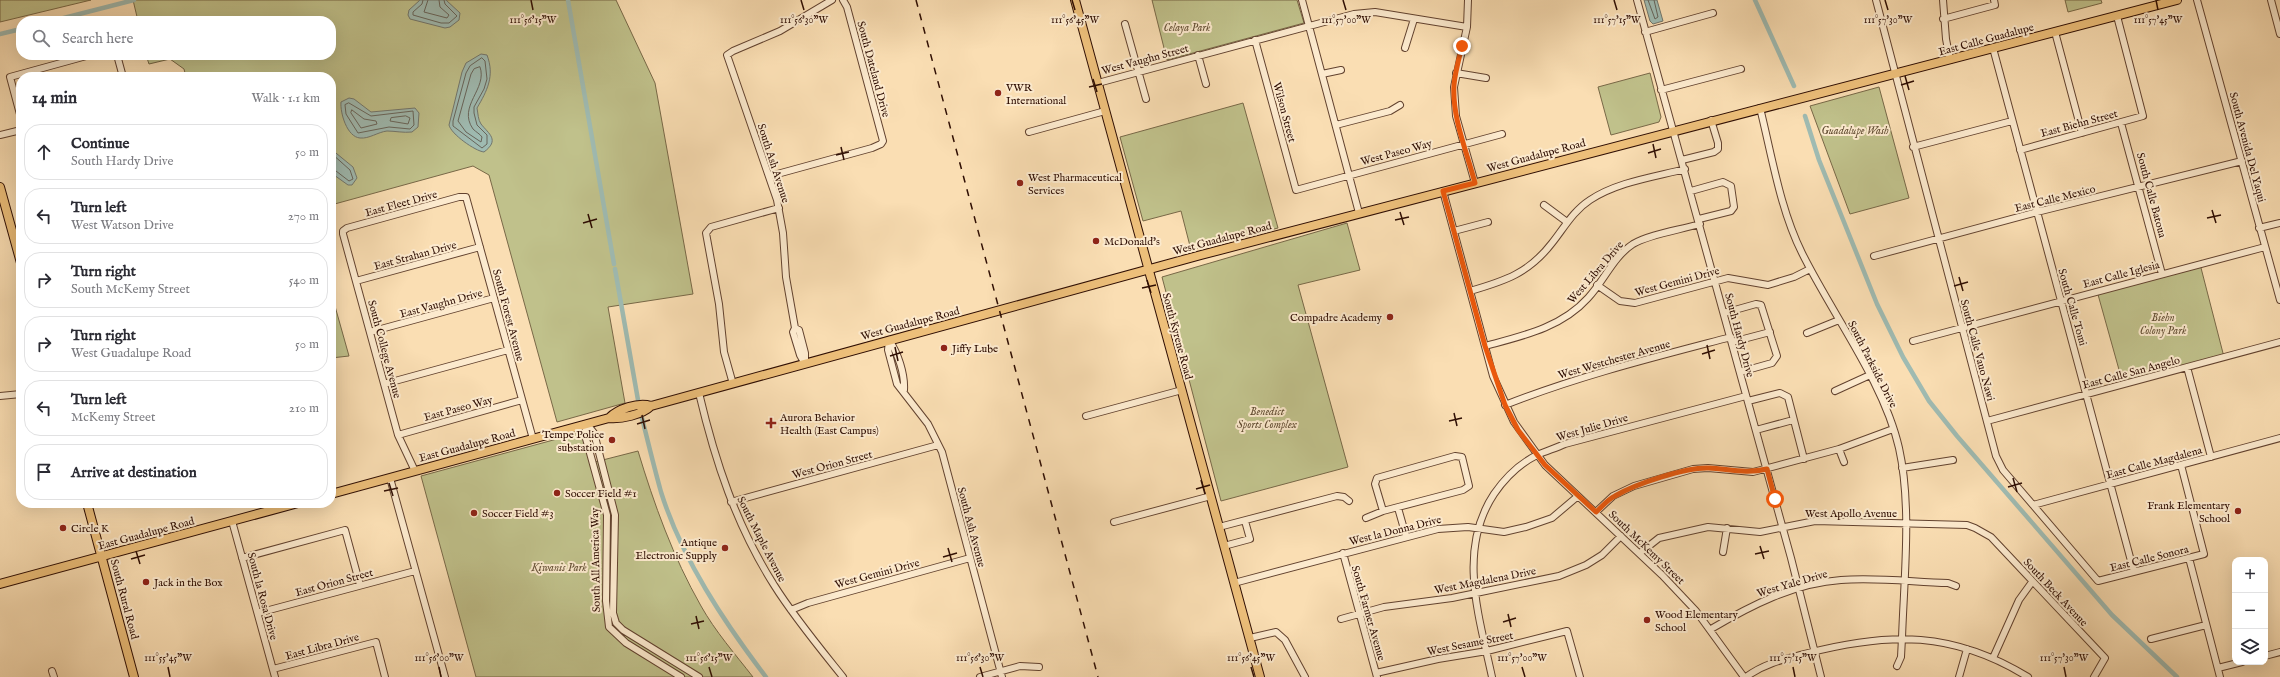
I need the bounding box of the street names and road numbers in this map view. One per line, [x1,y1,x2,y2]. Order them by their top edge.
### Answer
street label: South Dateland Drive [853,20,893,119]
street label: East Calle Guadalupe [1937,21,2035,59]
street label: West Vaughn Street [1100,42,1190,78]
street label: Wilson Street [1269,81,1299,144]
street label: South Avenida Del Yaqui [2226,91,2268,204]
street label: East Biehn Street [2039,107,2119,141]
street label: South Ash Avenue [754,122,792,205]
street label: West Guadalupe Road [1485,136,1587,176]
street label: West Paseo Way [1359,137,1434,169]
street label: South Calle Batoua [2133,151,2169,240]
street label: East Calle Mexico [2013,182,2097,216]
street label: East Fleet Drive [364,188,439,220]
street label: West Guadalupe Road [1171,219,1273,259]
street label: East Strahan Drive [372,238,458,274]
street label: West Libra Drive [1565,238,1627,307]
street label: East Calle Iglesia [2081,258,2161,292]
street label: West Gemini Drive [1633,264,1721,300]
street label: South Calle Tomi [2054,267,2090,348]
street label: South Forest Avenue [489,268,527,363]
street label: East Vaughn Drive [398,286,484,322]
street label: South Kyrene Road [1159,291,1195,381]
street label: South Hardy Drive [1721,292,1757,379]
street label: South Calle Vauo Nawi [1957,298,1997,403]
street label: South College Avenue [364,299,404,400]
street label: West Guadalupe Road [859,304,961,344]
street label: South Parkside Drive [1844,319,1900,410]
street label: West Westchester Avenue [1557,337,1672,383]
street label: East Calle San Angelo [2081,353,2182,393]
street label: East Paseo Way [422,393,495,425]
street label: West Julie Drive [1555,411,1630,445]
street label: East Guadalupe Road [418,426,517,466]
street label: East Calle Magdalena [2105,443,2204,483]
street label: West Orion Street [791,447,874,482]
street label: South Ash Avenue [954,486,988,569]
street label: South Maple Avenue [733,494,789,585]
street label: South All America Way [588,507,604,612]
street label: West Apollo Avenue [1805,507,1897,521]
street label: South McKemy Street [1605,508,1688,588]
street label: West la Donna Drive [1348,513,1443,549]
street label: East Guadalupe Road [97,514,196,554]
street label: East Calle Sonora [2108,542,2190,576]
street label: South la Rosa Drive [244,551,280,642]
street label: West Gemini Drive [833,556,921,592]
street label: South Beck Avenue [2020,556,2090,630]
street label: South Rural Road [107,558,141,641]
street label: South Farmer Avenue [1348,564,1388,663]
street label: West Magdalena Drive [1433,564,1537,598]
street label: East Orion Street [294,566,375,600]
street label: West Yale Drive [1755,567,1829,601]
street label: West Sesame Street [1426,629,1515,659]
street label: East Libra Drive [284,630,361,664]

